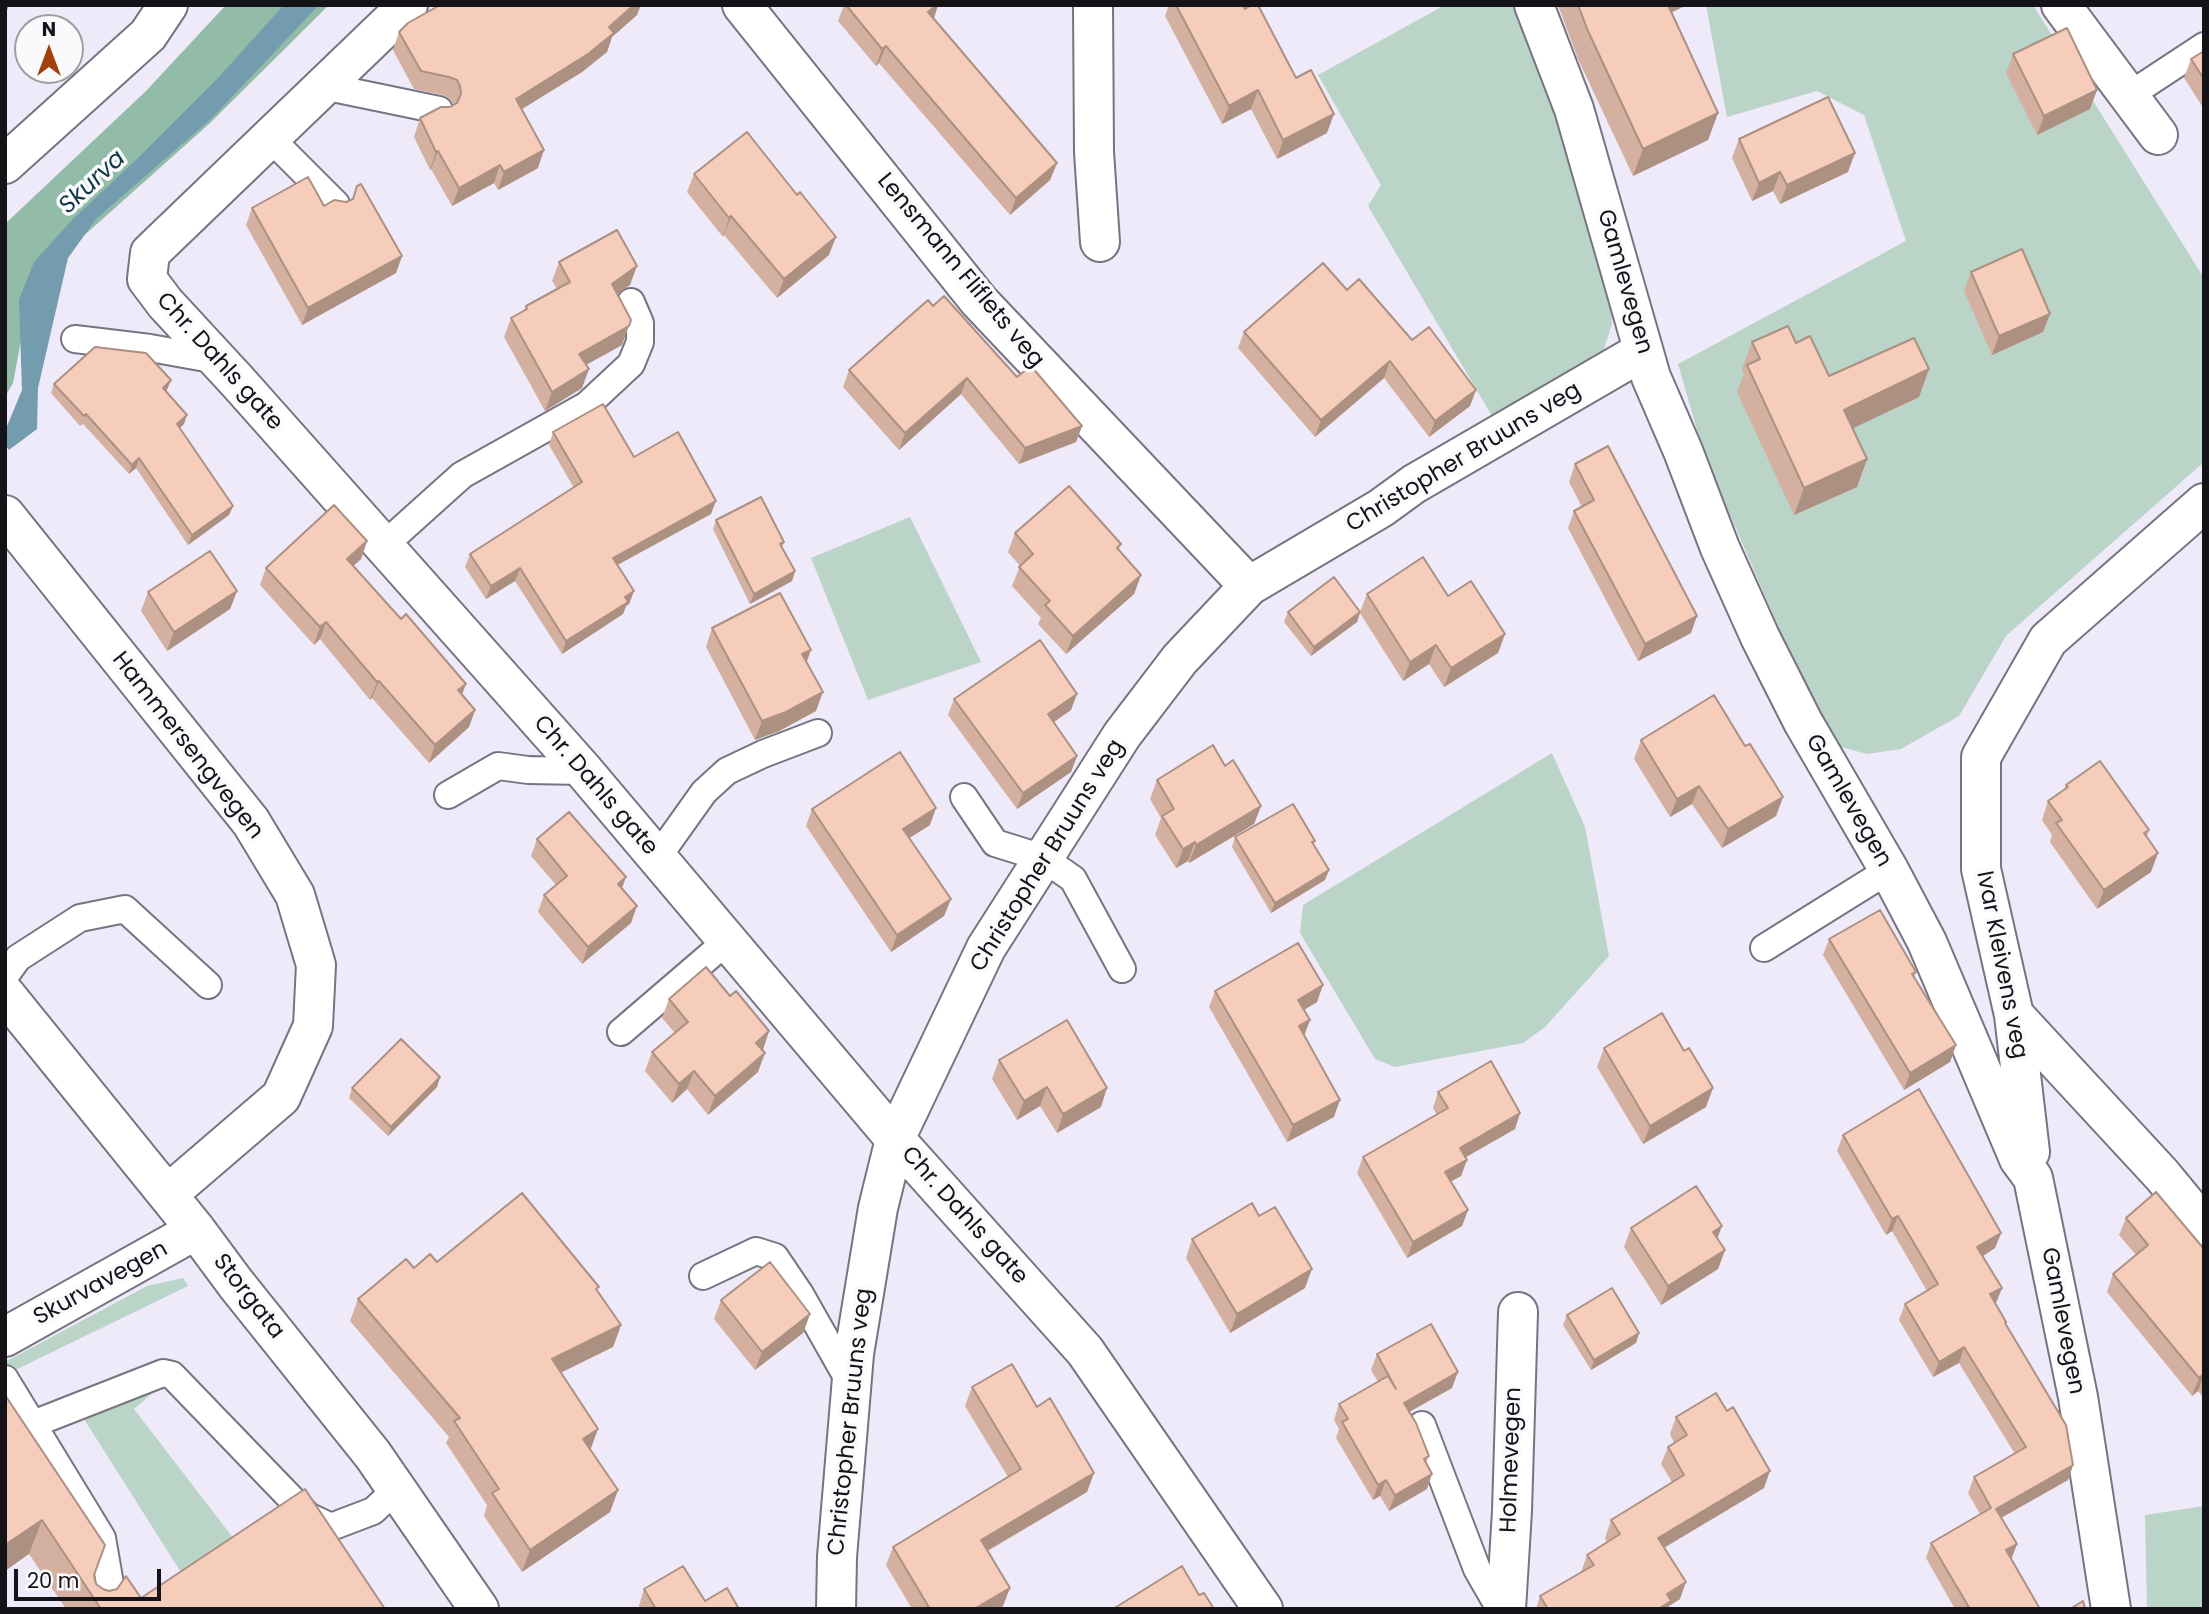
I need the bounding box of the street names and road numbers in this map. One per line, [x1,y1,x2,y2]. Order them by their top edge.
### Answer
street label: Lensmann Fliflets veg [871,168,1049,374]
street label: Gamlevegen [1590,207,1658,357]
street label: Chr. Dahls gate [150,287,288,437]
street label: Christopher Bruuns veg [1342,377,1586,539]
street label: Hammersengvegen [105,647,269,845]
street label: Chr. Dahls gate [527,710,663,862]
street label: Gamlevegen [1799,730,1897,872]
street label: Christopher Bruuns veg [965,735,1131,977]
street label: Ivar Kleivens veg [1969,869,2033,1061]
street label: Chr. Dahls gate [895,1141,1033,1291]
street label: Skurvavegen [29,1236,173,1332]
street label: Gamlevegen [2034,1245,2090,1397]
street label: Storgata [206,1249,290,1345]
street label: Christopher Bruuns veg [823,1287,879,1557]
street label: Holmevegen [1496,1387,1528,1533]

